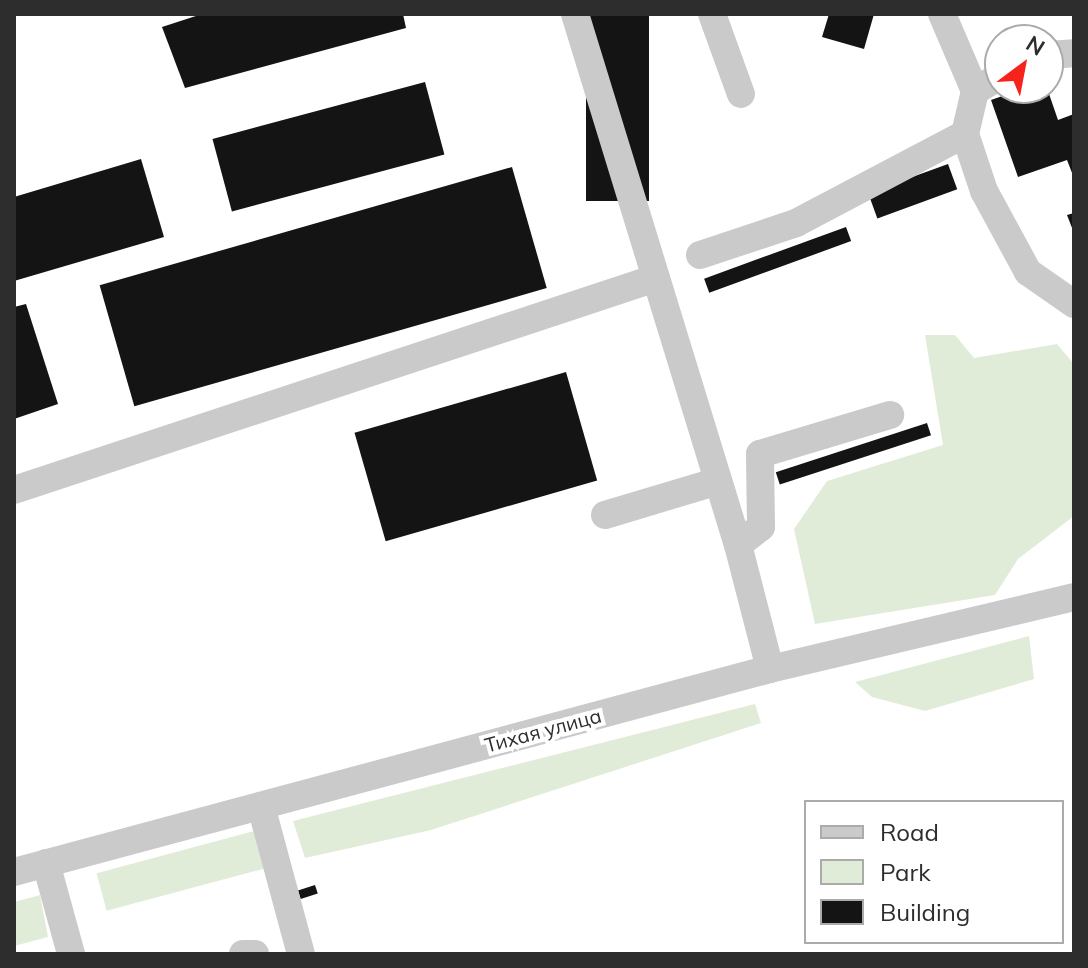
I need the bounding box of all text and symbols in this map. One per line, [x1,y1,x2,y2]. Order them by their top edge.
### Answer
north arrow [984,24,1064,104]
text: N [1021,29,1050,62]
street label: Тихая улица [482,703,604,757]
legend [804,800,1064,944]
text: Road [880,817,939,847]
text: Park [880,857,931,887]
text: Building [880,897,970,927]

